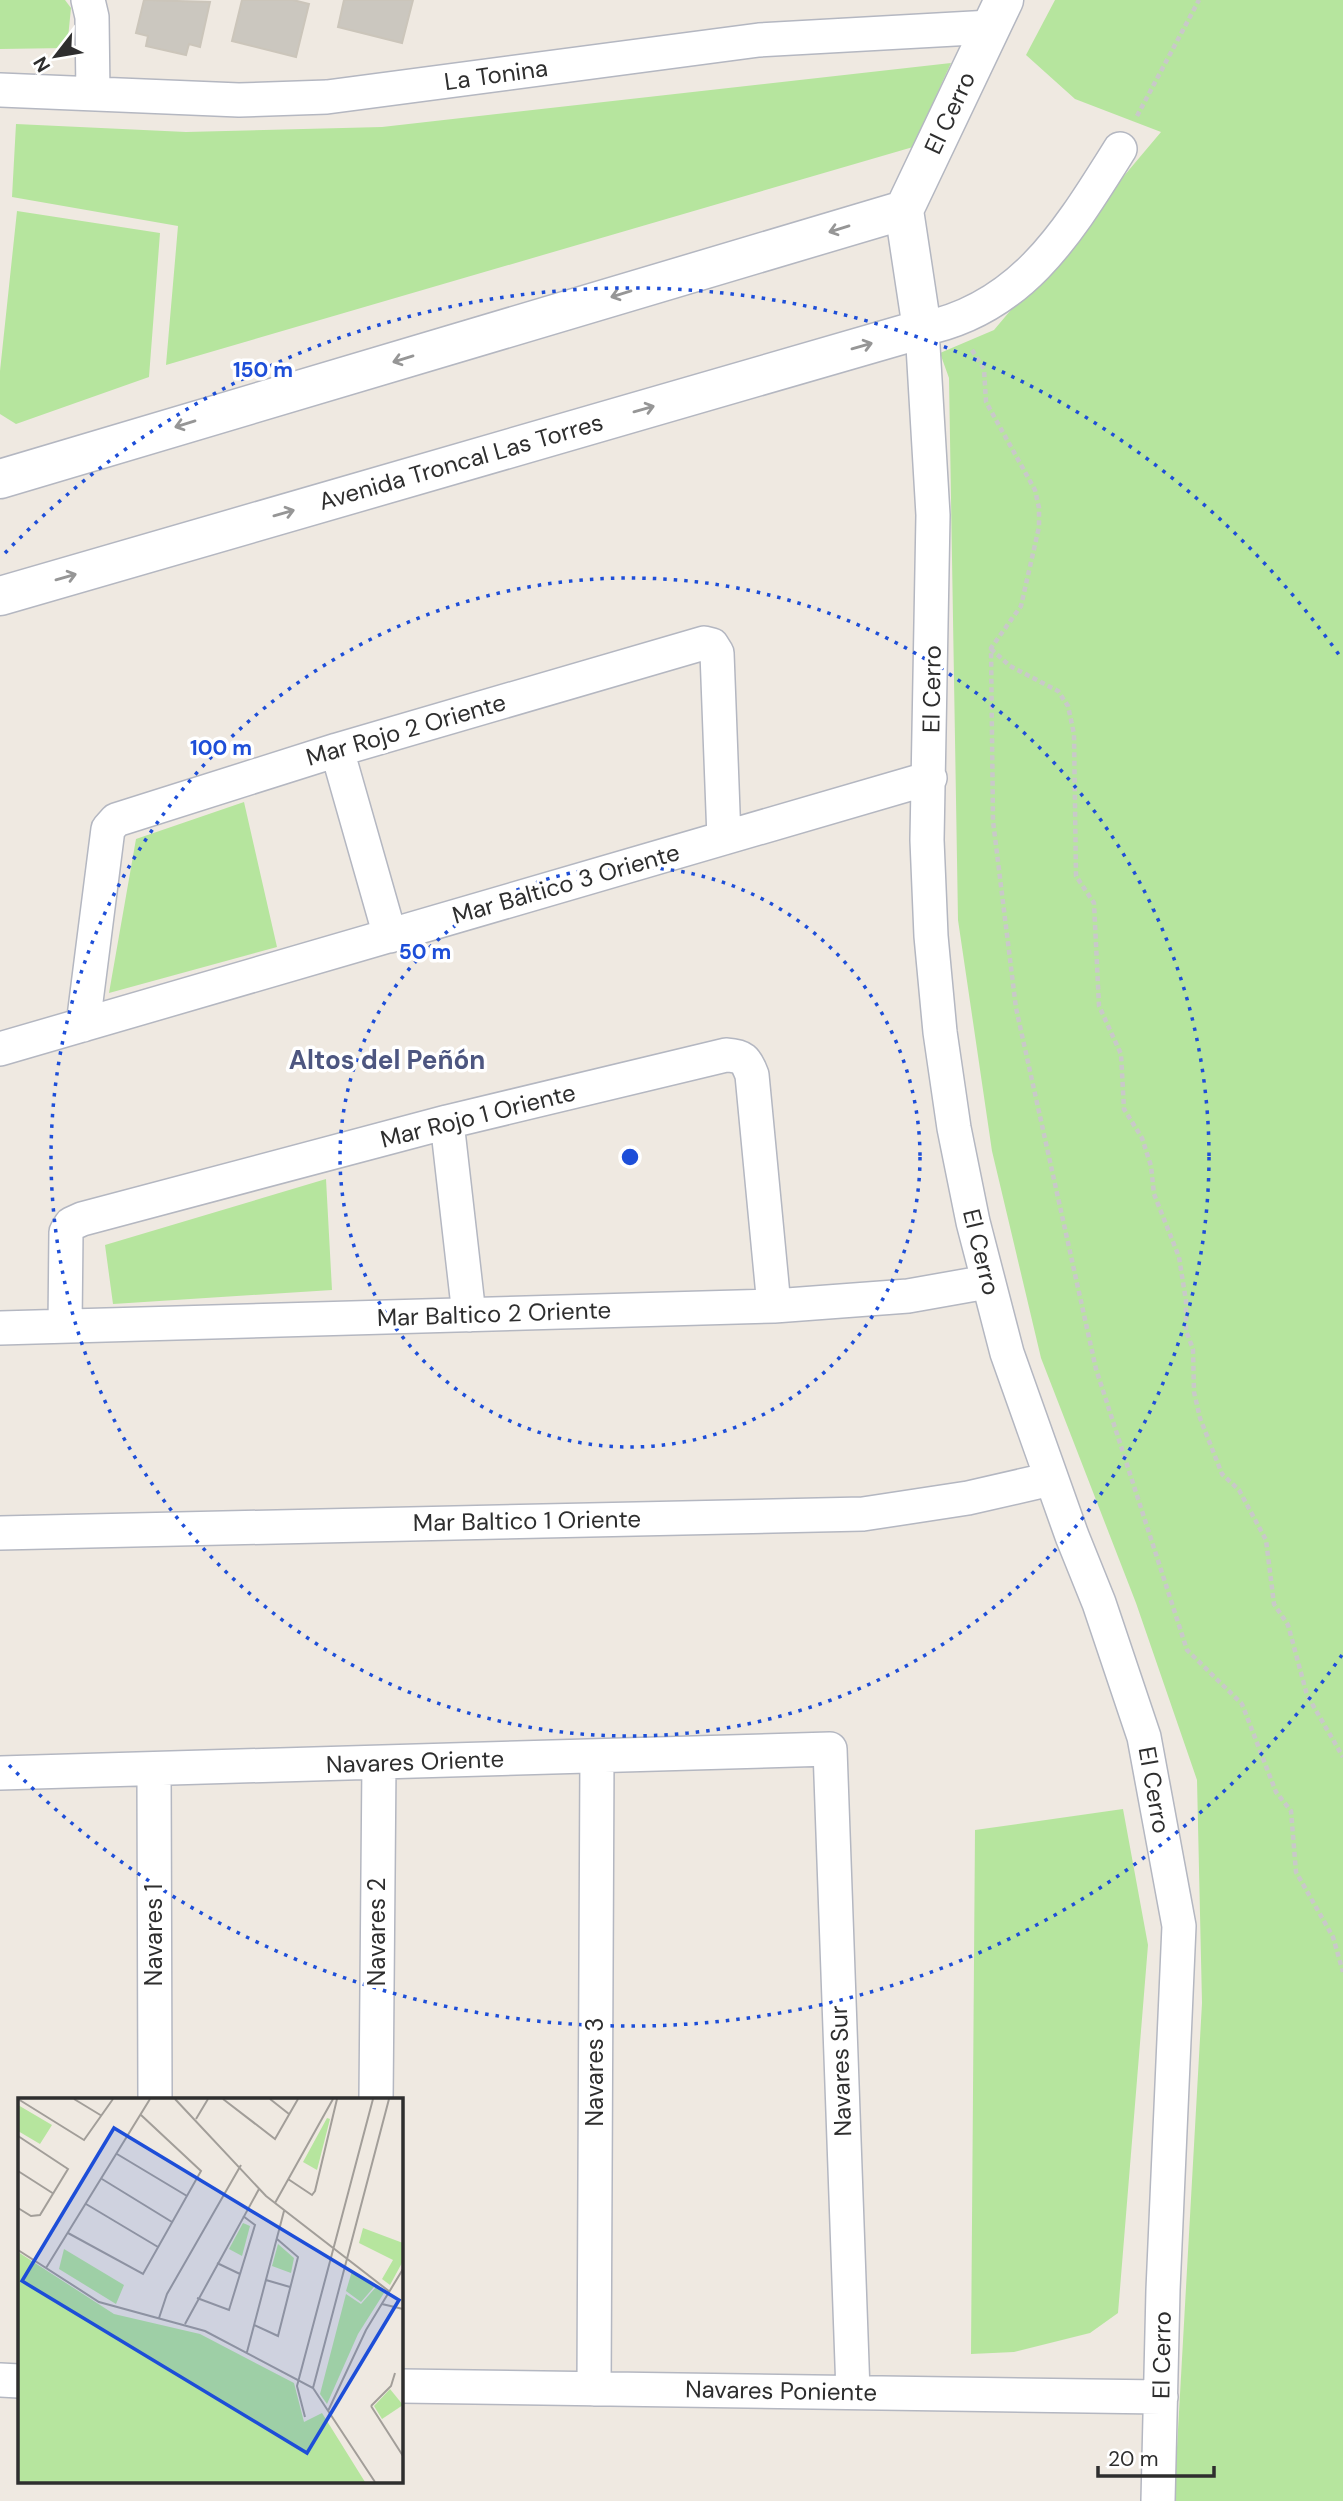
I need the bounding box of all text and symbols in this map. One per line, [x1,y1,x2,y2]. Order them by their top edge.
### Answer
north arrow [21,21,91,91]
text: N [28,52,56,77]
street label: La Tonina [442,52,550,97]
street label: El Cerro [917,67,982,159]
one-way arrow [828,224,850,237]
one-way arrow [610,289,632,302]
one-way arrow [851,338,873,351]
one-way arrow [392,354,414,367]
text: 150 m [233,356,293,384]
one-way arrow [632,402,654,415]
street label: Avenida Troncal Las Torres [315,406,607,517]
one-way arrow [174,419,196,432]
one-way arrow [273,506,295,519]
one-way arrow [54,570,76,583]
street label: El Cerro [915,645,948,733]
street label: Mar Rojo 2 Oriente [302,686,509,773]
text: 100 m [190,734,252,762]
street label: Mar Baltico 3 Oriente [449,836,683,931]
text: 50 m [399,938,451,966]
district label: Altos del Peñón [289,1043,485,1077]
street label: Mar Rojo 1 Oriente [377,1076,579,1155]
centre of rings [618,1145,642,1169]
street label: El Cerro [956,1206,1007,1298]
street label: Mar Baltico 2 Oriente [376,1294,612,1333]
street label: Mar Baltico 1 Oriente [413,1503,641,1538]
street label: Navares Oriente [325,1743,505,1780]
street label: El Cerro [1132,1744,1177,1836]
street label: Navares 2 [361,1878,392,1986]
street label: Navares 1 [138,1884,169,1986]
street label: Navares Sur [823,2005,858,2137]
street label: Navares 3 [579,2018,610,2126]
inset map [18,2098,402,2484]
street label: El Cerro [1145,2311,1178,2399]
street label: Navares Poniente [685,2373,877,2408]
scale bar [1098,2434,1214,2478]
text: 20 m [1108,2445,1159,2473]

